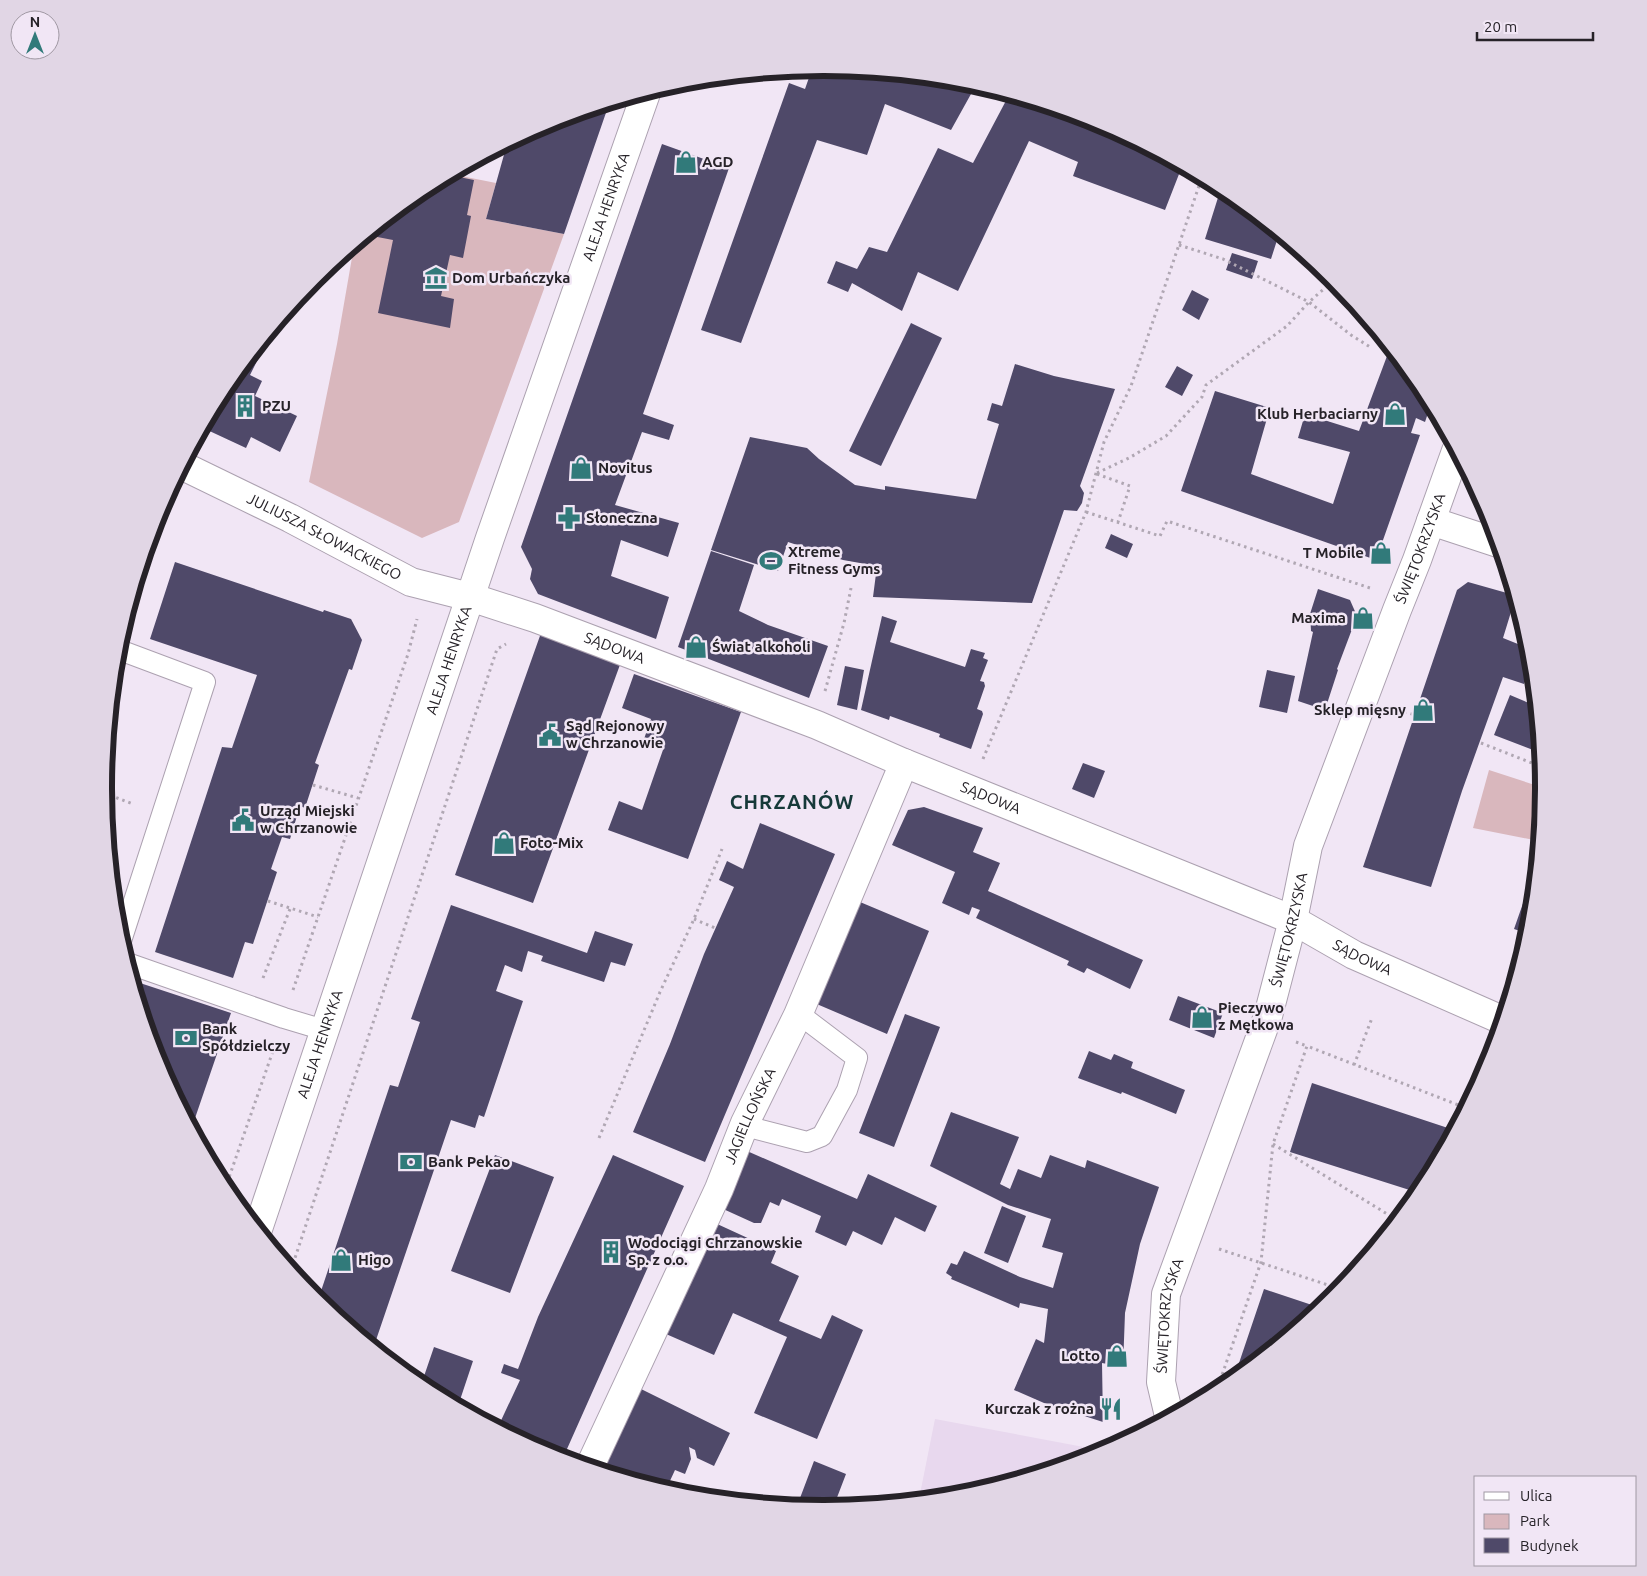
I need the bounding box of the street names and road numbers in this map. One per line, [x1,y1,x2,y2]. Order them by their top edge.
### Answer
street label: ALEJA HENRYKA [579,150,633,263]
street label: JULIUSZA SŁOWACKIEGO [245,489,404,583]
street label: ŚWIĘTOKRZYSKA [1391,490,1448,606]
street label: ALEJA HENRYKA [422,603,475,717]
street label: SĄDOWA [582,628,647,667]
street label: SĄDOWA [958,778,1024,817]
street label: ŚWIĘTOKRZYSKA [1267,871,1310,989]
street label: SĄDOWA [1330,936,1395,979]
street label: ALEJA HENRYKA [293,987,346,1101]
street label: JAGIELLOŃSKA [721,1065,779,1166]
street label: ŚWIĘTOKRZYSKA [1152,1255,1187,1374]

